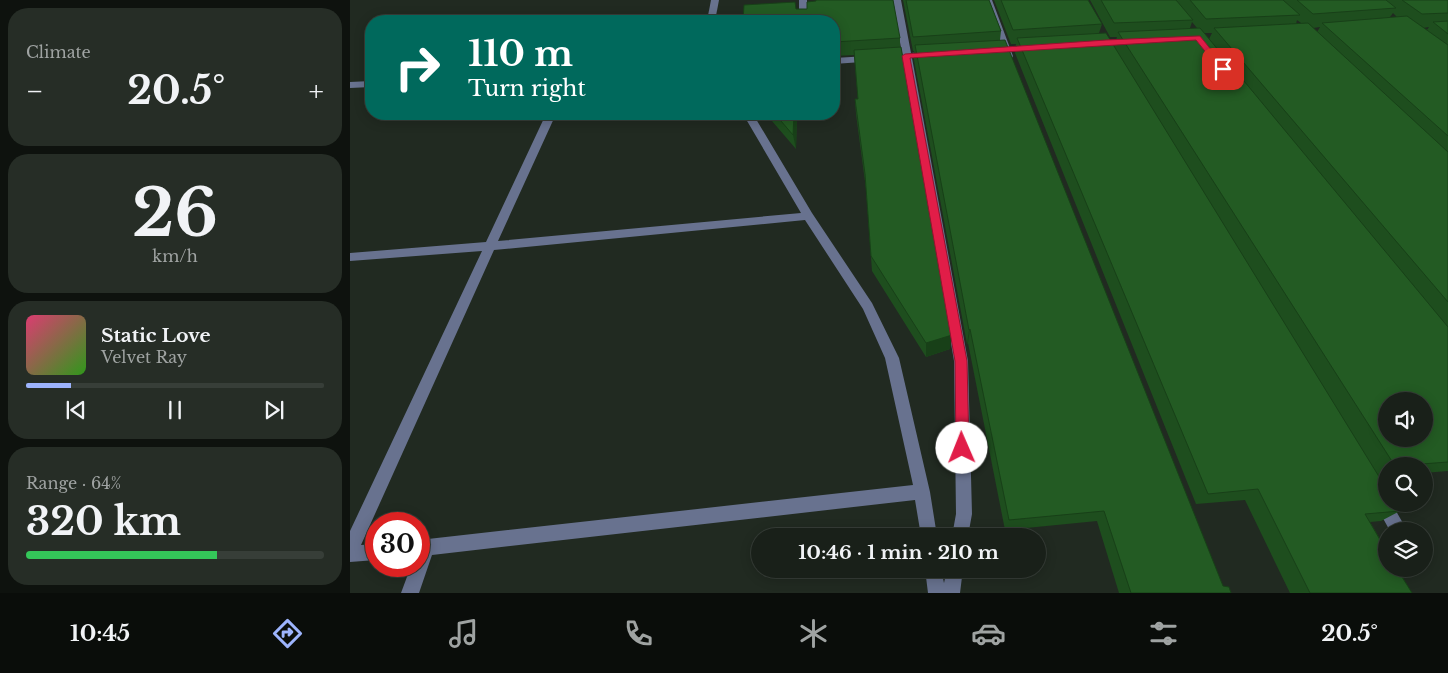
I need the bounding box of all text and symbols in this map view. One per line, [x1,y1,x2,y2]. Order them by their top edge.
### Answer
text: 110 m [468,32,573,75]
icon: right [385,35,450,100]
text: Climate [26,42,91,62]
pin [1202,48,1244,90]
icon: arrive [1209,55,1237,83]
text: 20.5° [127,67,225,114]
text: − [26,74,44,109]
text: + [309,74,324,109]
text: Turn right [468,75,586,102]
text: 26 [132,173,218,254]
text: km/h [152,246,198,266]
text: Static Love [101,324,211,347]
text: Velvet Ray [101,347,187,367]
map controls [1378,392,1433,577]
button: sound [1378,392,1433,447]
icon: previous [62,396,90,424]
icon: pause [161,396,189,424]
icon: next [260,396,288,424]
position arrow [935,421,987,473]
button: search [1378,457,1433,512]
text: Range · 64% [26,473,121,493]
text: 320 km [26,498,181,545]
speed limit sign: 30 [365,512,430,577]
button: layers [1378,522,1433,577]
text: 10:46 · 1 min · 210 m [798,541,999,564]
icon: directions [270,616,305,651]
icon: music [446,616,481,651]
icon: phone [621,616,656,651]
icon: climate [796,616,831,651]
icon: car [971,616,1006,651]
icon: filters [1146,616,1181,651]
text: 10:45 [70,620,130,647]
text: 20.5° [1321,620,1378,647]

